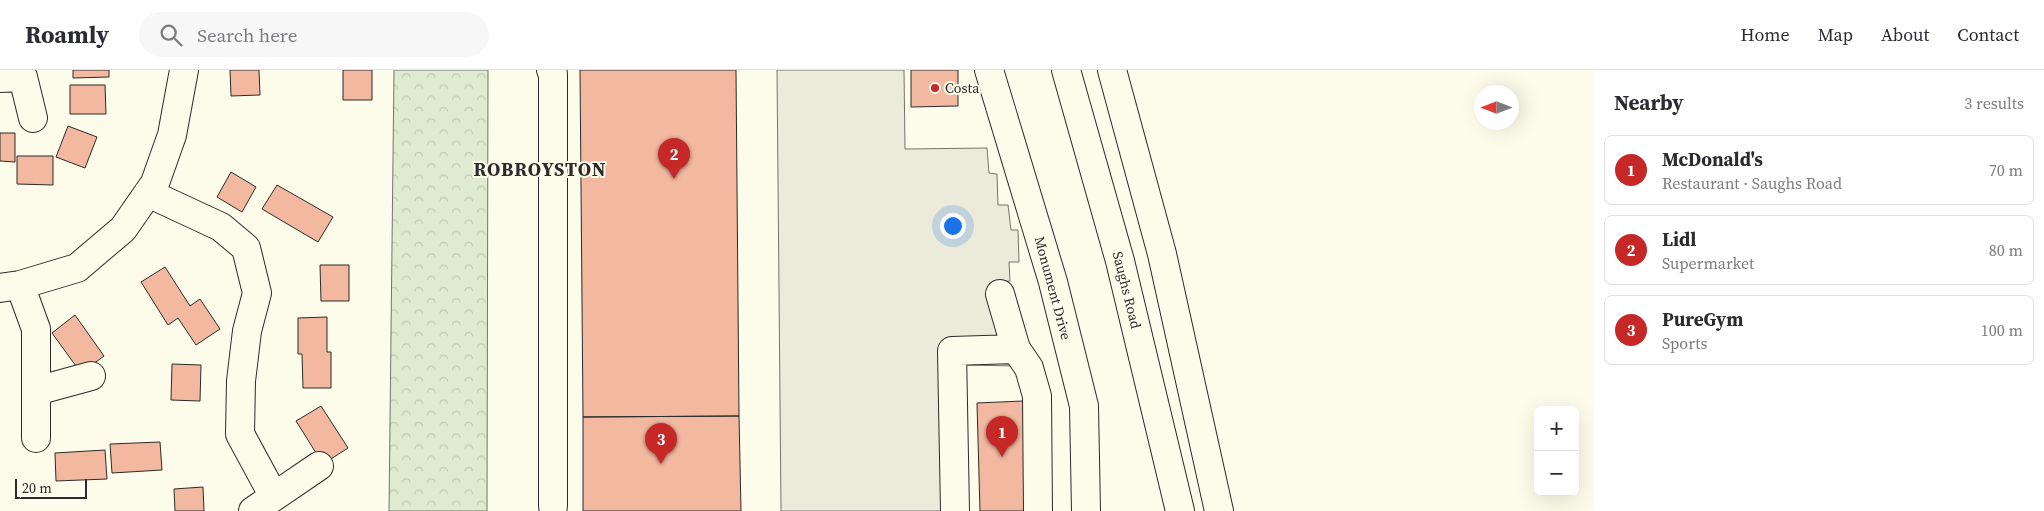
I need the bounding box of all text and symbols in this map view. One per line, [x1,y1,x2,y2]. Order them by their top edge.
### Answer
search box [139,12,489,57]
text: Roamly [25,18,109,51]
icon: search [157,21,185,49]
text: Search here [197,22,297,48]
text: Home [1741,22,1790,47]
text: Map [1818,22,1853,47]
text: About [1881,22,1929,47]
text: Contact [1957,22,2019,47]
place label: Costa [945,78,980,98]
marker: Costa [929,82,941,94]
north arrow [1474,85,1519,130]
text: Nearby [1614,88,1684,117]
text: 3 results [1964,92,2024,114]
pin: 2 [658,138,690,179]
text: McDonald's [1662,146,1763,172]
district label: ROBROYSTON [473,156,607,182]
text: 1 [1627,159,1635,181]
text: 70 m [1989,159,2023,181]
text: Restaurant · Saughs Road [1662,172,1842,194]
your location [940,213,966,239]
text: Lidl [1662,226,1696,252]
street label: Monument Drive [1030,234,1076,342]
text: 2 [1627,239,1635,261]
text: 80 m [1989,239,2023,261]
street label: Saughs Road [1108,249,1146,331]
text: Supermarket [1662,252,1754,274]
text: PureGym [1662,306,1743,332]
text: 3 [1627,319,1635,341]
text: 100 m [1981,319,2023,341]
text: Sports [1662,332,1707,354]
map controls [1534,406,1579,496]
button: + [1534,406,1579,451]
pin: 1 [986,416,1018,457]
pin: 3 [645,423,677,464]
button: − [1534,451,1579,496]
scale bar [15,476,88,499]
text: 20 m [22,478,52,498]

